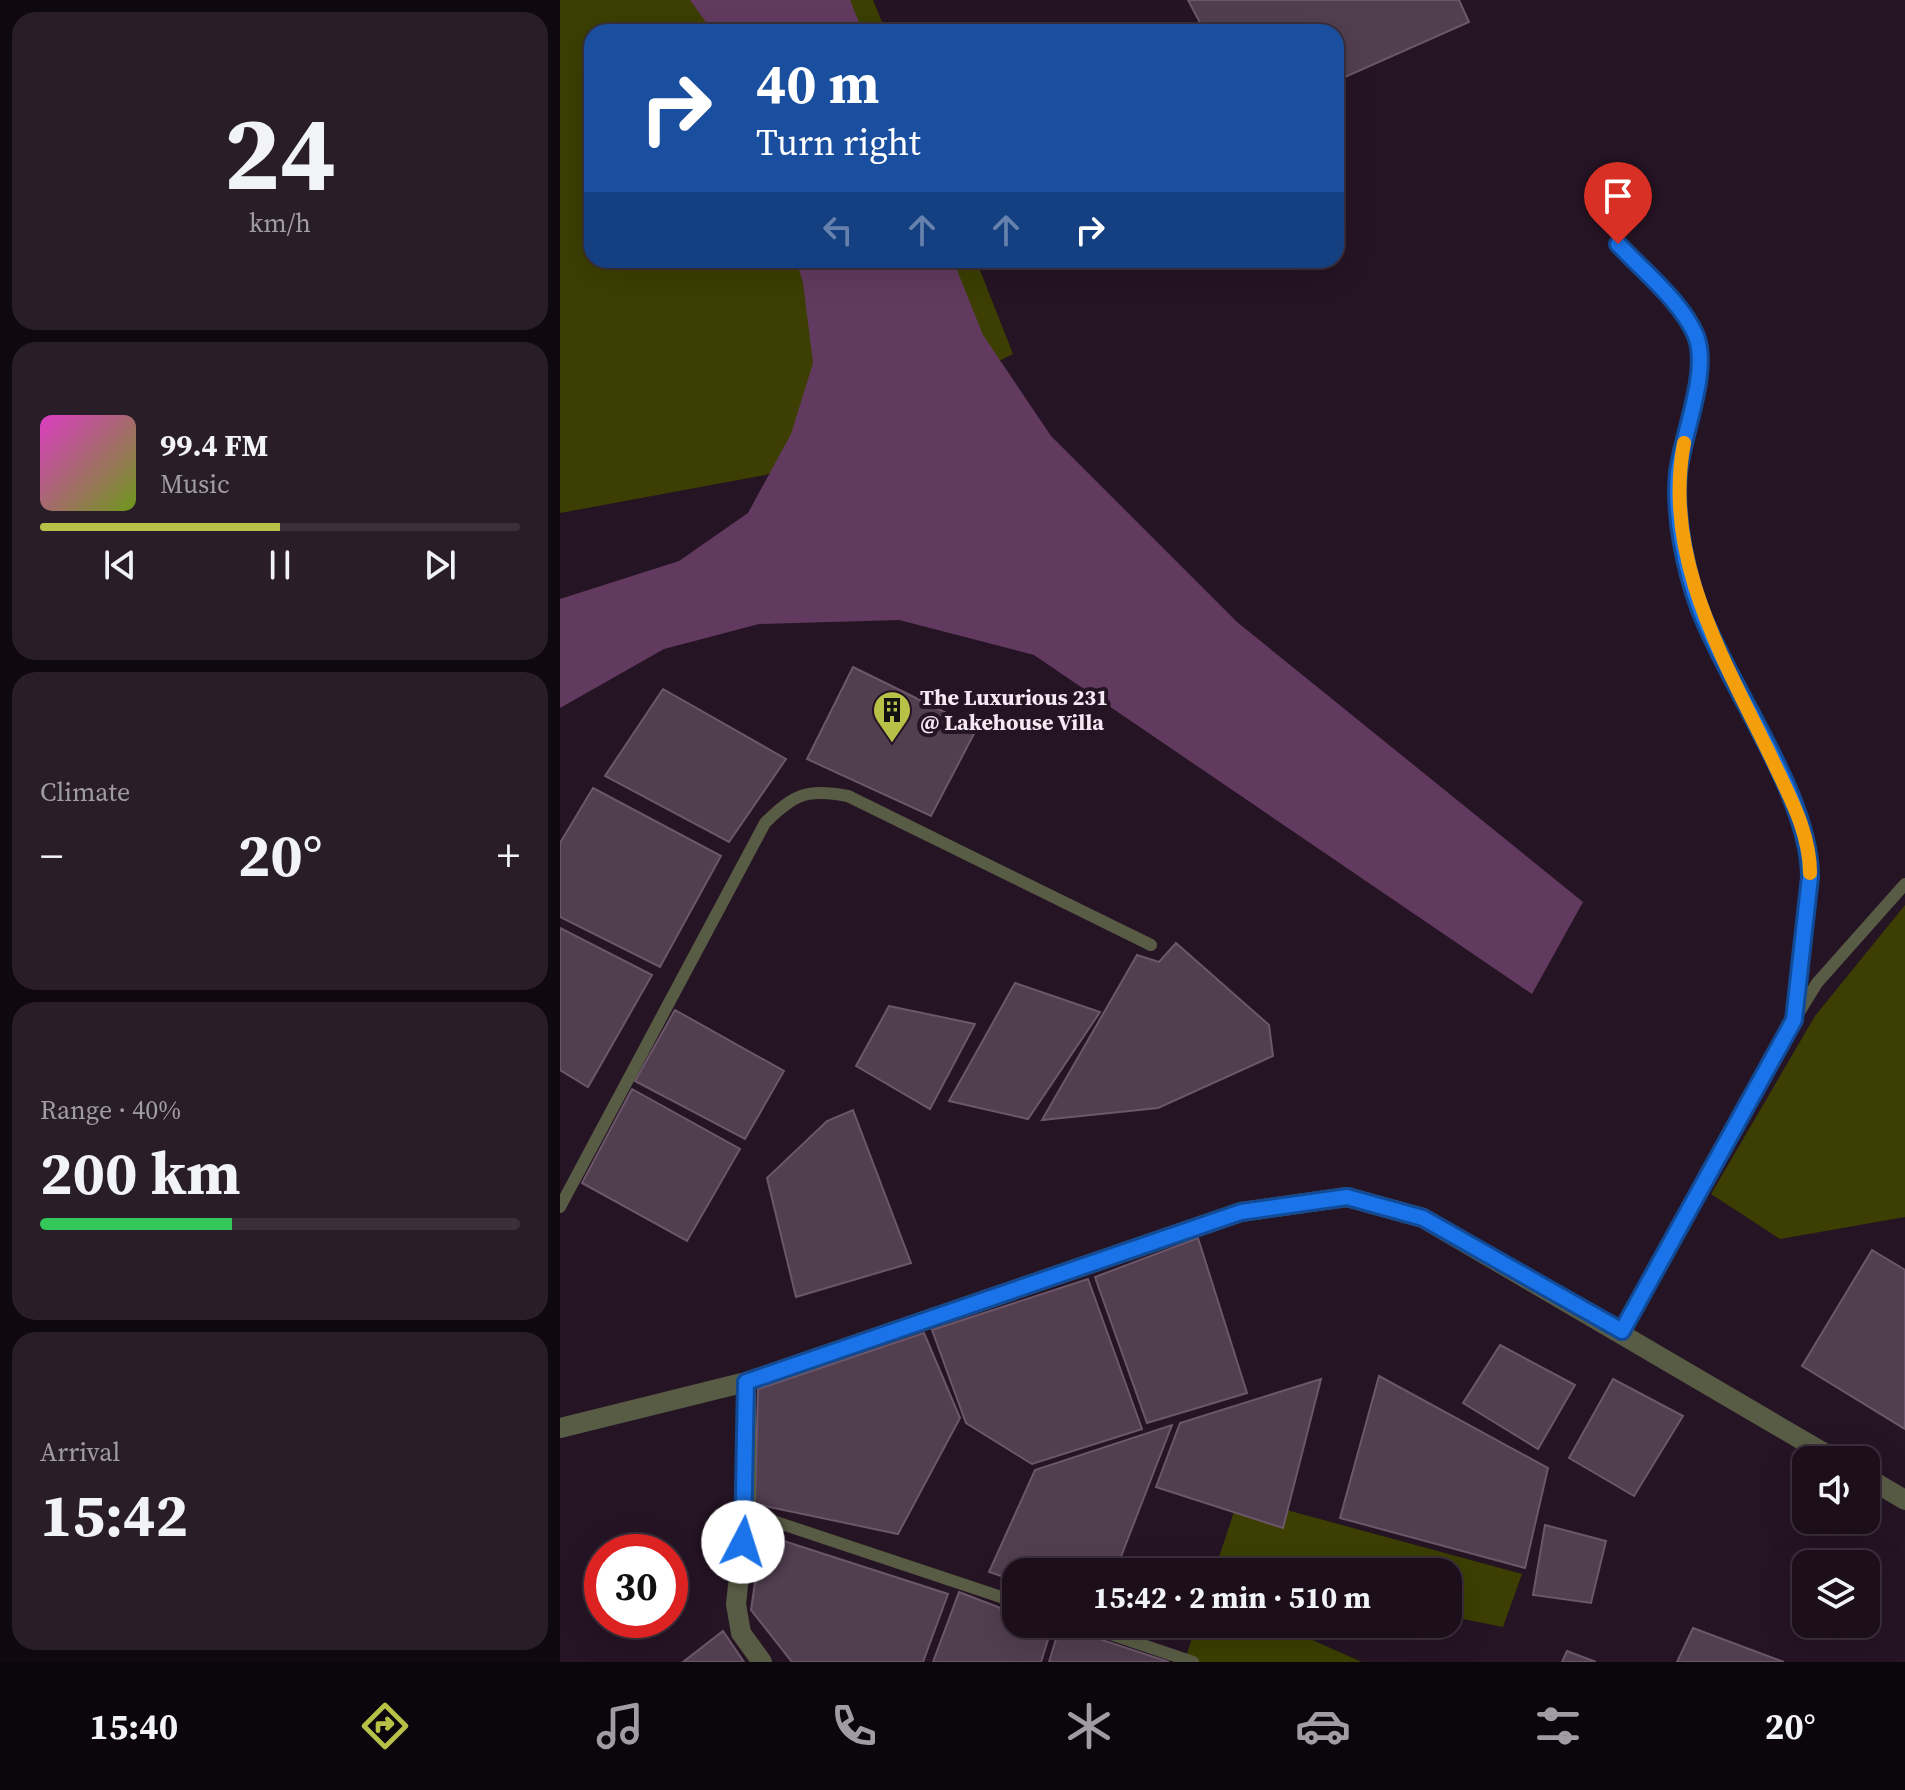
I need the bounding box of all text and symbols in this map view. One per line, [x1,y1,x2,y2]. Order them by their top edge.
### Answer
text: 40 m [756,45,879,122]
icon: right [624,56,728,160]
text: 24 [224,81,336,224]
text: Turn right [756,118,921,167]
pin [1584,162,1652,244]
icon: arrive [1596,174,1640,218]
text: km/h [249,205,311,241]
icon: left [816,208,860,252]
icon: ahead [900,208,944,252]
icon: ahead [984,208,1028,252]
icon: right [1068,208,1112,252]
text: 99.4 FM [160,425,268,466]
text: Music [160,466,230,502]
icon: previous [98,543,142,587]
icon: pause [258,543,302,587]
icon: next [418,543,462,587]
place label: The Luxurious 231 @ Lakehouse Villa [920,682,1108,737]
building icon: The Luxurious 231 @ Lakehouse Villa [871,689,913,744]
text: Climate [40,774,130,810]
text: 20° [238,814,322,896]
text: − [40,825,63,886]
text: + [497,825,520,886]
text: Range · 40% [40,1092,181,1128]
text: 200 km [40,1132,241,1214]
text: Arrival [40,1434,120,1470]
map controls [1792,1446,1880,1638]
button: sound [1792,1446,1880,1534]
text: 15:42 [40,1474,188,1556]
position arrow [701,1500,785,1584]
speed limit sign: 30 [584,1534,688,1638]
button: layers [1792,1550,1880,1638]
text: 15:42 · 2 min · 510 m [1093,1577,1371,1618]
icon: directions [357,1698,413,1754]
icon: music [592,1698,648,1754]
icon: phone [826,1698,882,1754]
icon: climate [1061,1698,1117,1754]
icon: car [1295,1698,1351,1754]
icon: filters [1530,1698,1586,1754]
text: 15:40 [89,1702,178,1751]
text: 20° [1765,1702,1816,1751]

